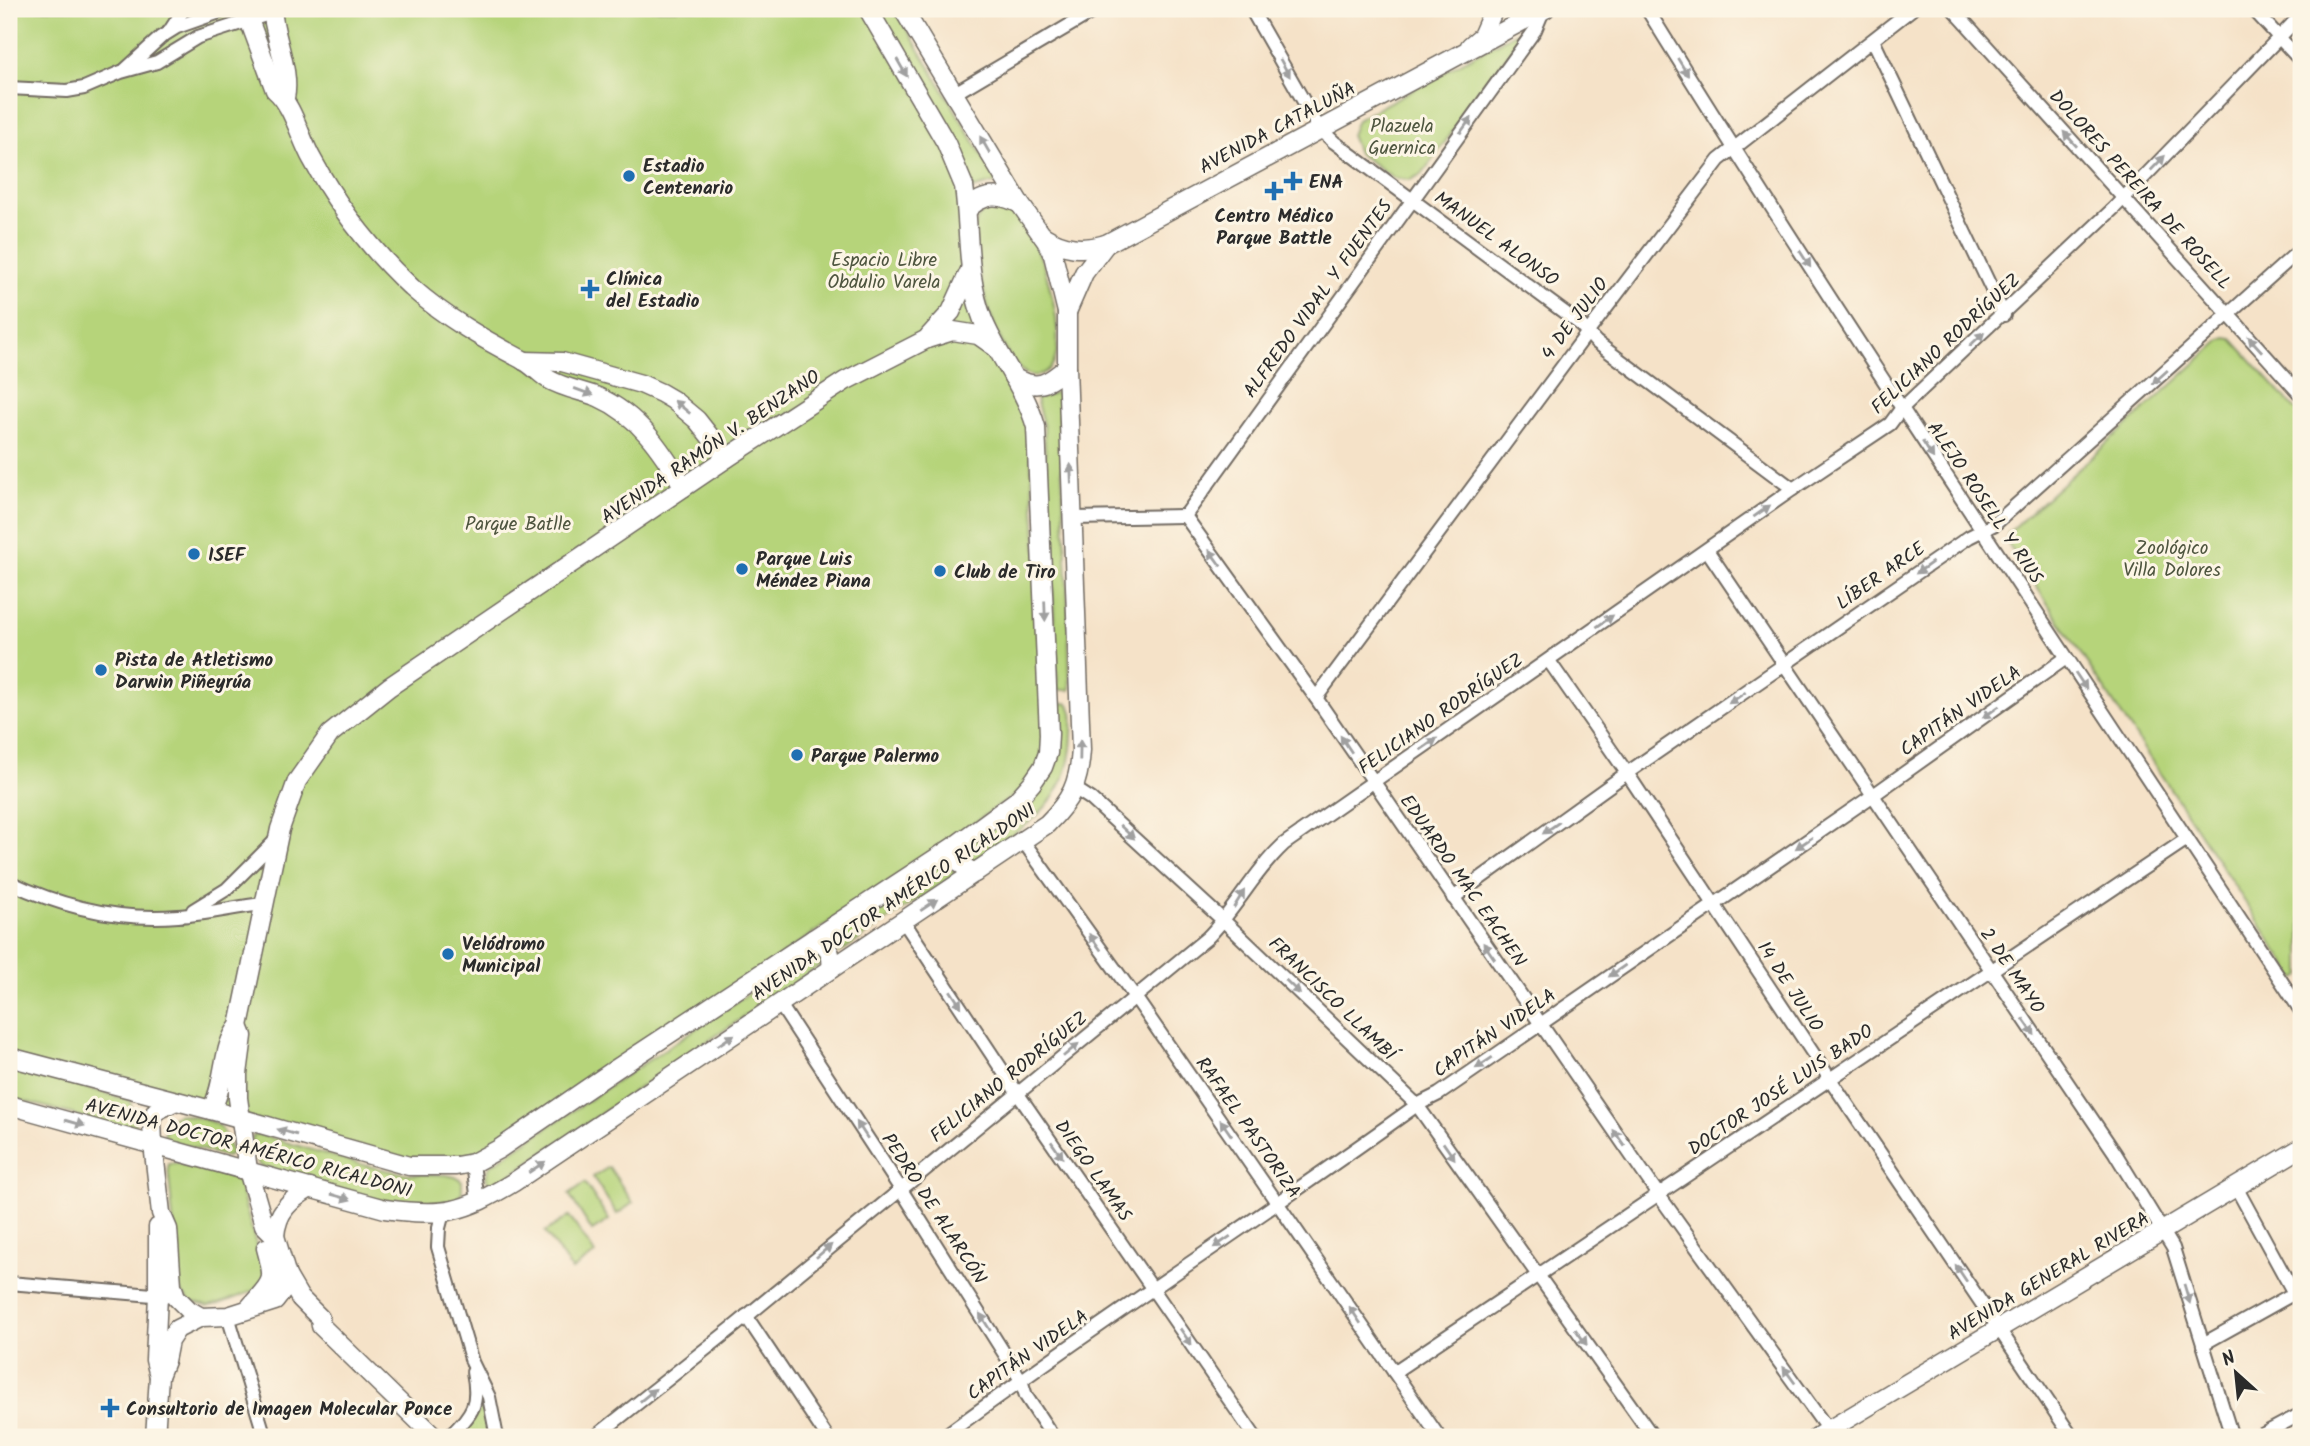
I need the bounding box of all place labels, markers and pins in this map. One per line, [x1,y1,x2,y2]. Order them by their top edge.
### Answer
place label: Estadio Centenario [643,152,733,204]
marker: Estadio Centenario [621,168,637,184]
place label: ENA [1309,168,1343,198]
marker: ENA [1283,171,1303,191]
marker: Centro Médico Parque Battle [1264,181,1284,201]
place label: Centro Médico Parque Battle [1214,202,1334,254]
place label: Clínica del Estadio [606,265,700,317]
marker: Clínica del Estadio [580,279,600,299]
place label: ISEF [208,541,247,571]
place label: Parque Luis Méndez Piana [756,545,871,597]
marker: ISEF [186,546,202,562]
place label: Club de Tiro [954,558,1056,588]
marker: Parque Luis Méndez Piana [734,561,750,577]
marker: Club de Tiro [932,563,948,579]
place label: Pista de Atletismo Darwin Piñeyrúa [115,646,273,698]
marker: Pista de Atletismo Darwin Piñeyrúa [93,662,109,678]
place label: Parque Palermo [811,742,940,772]
marker: Parque Palermo [789,747,805,763]
place label: Velódromo Municipal [462,930,545,982]
marker: Velódromo Municipal [440,946,456,962]
place label: Consultorio de Imagen Molecular Ponce [126,1395,452,1425]
marker: Consultorio de Imagen Molecular Ponce [100,1398,120,1418]

